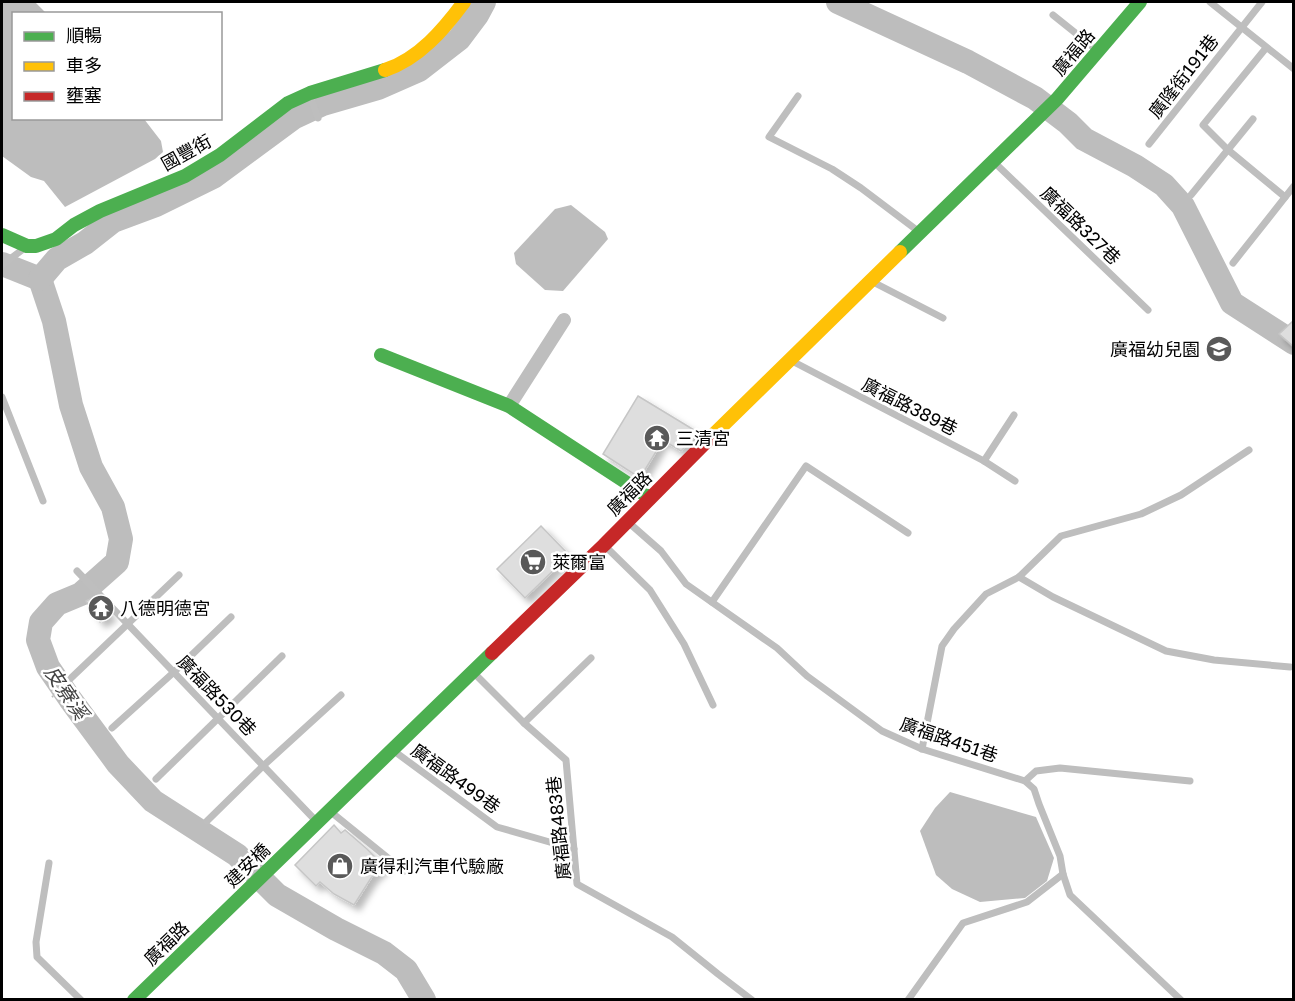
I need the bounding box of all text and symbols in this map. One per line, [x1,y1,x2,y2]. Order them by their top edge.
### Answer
legend [12,12,222,120]
text: 順暢 [66,24,102,46]
street label: 廣福路 [1047,24,1099,80]
street label: 廣隆街191巷 [1143,30,1223,122]
text: 車多 [66,54,102,76]
text: 壅塞 [66,84,102,106]
street label: 國豐街 [157,129,215,175]
street label: 廣福路327巷 [1036,181,1126,269]
school or university icon: 廣福幼兒園 [1204,334,1234,364]
place label: 廣福幼兒園 [1110,338,1200,360]
street label: 廣福路389巷 [858,372,962,440]
temple icon: 三清宮 [642,423,672,453]
place label: 三清宮 [676,427,730,449]
street label: 廣福路 [602,466,656,520]
supermarket icon: 萊爾富 [518,547,548,577]
place label: 萊爾富 [552,551,606,573]
temple icon: 八德明德宮 [86,593,116,623]
place label: 八德明德宮 [120,597,210,619]
street label: 廣福路530巷 [173,650,261,740]
water label: 皮寮溪 [40,660,95,726]
street label: 廣福路451巷 [897,712,1001,766]
street label: 廣福路499巷 [407,738,505,818]
street label: 廣福路483巷 [542,775,574,881]
street label: 建安橋 [220,838,274,892]
shop icon: 廣得利汽車代驗廠 [325,851,355,881]
place label: 廣得利汽車代驗廠 [360,855,504,877]
street label: 廣福路 [139,916,193,970]

